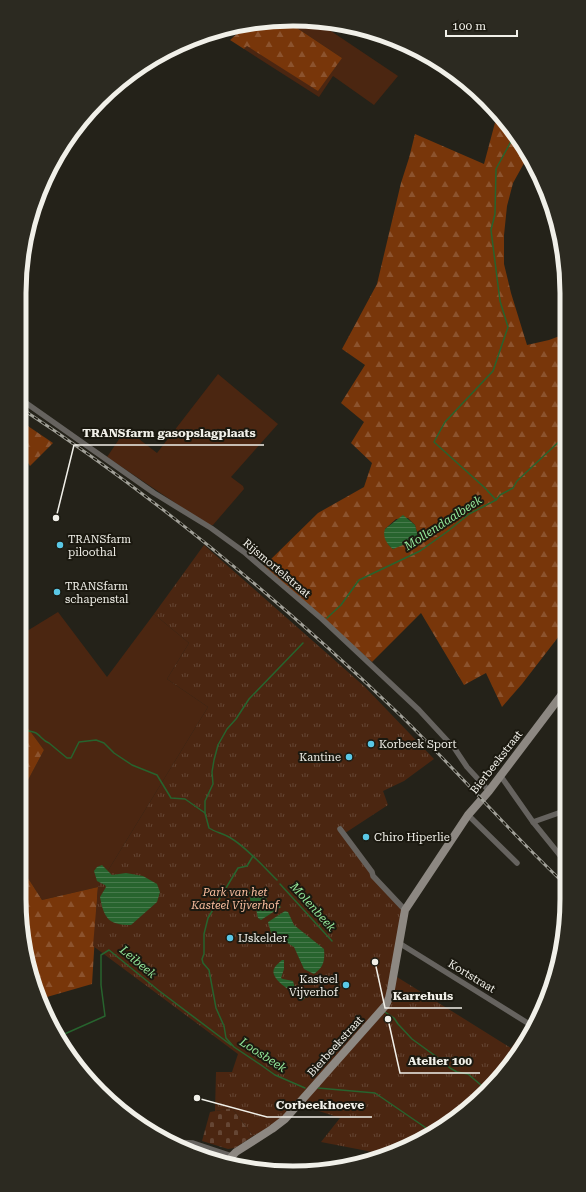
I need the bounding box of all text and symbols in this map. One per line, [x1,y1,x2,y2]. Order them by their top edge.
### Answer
scale bar [446,12,517,38]
text: 100 m [452,19,486,33]
callout: TRANSfarm gasopslagplaats [74,421,264,445]
text: TRANSfarm gasopslagplaats [82,426,256,440]
water label: Mollendaalbeek [401,492,485,554]
place label: TRANSfarm piloothal [68,533,131,559]
street label: Rijsmortelstraat [240,536,313,600]
marker: TRANSfarm piloothal [55,540,65,550]
place label: TRANSfarm schapenstal [65,580,129,606]
marker: TRANSfarm schapenstal [52,587,62,597]
street label: Bierbeekstraat [468,728,525,797]
place label: Korbeek Sport [379,738,457,751]
marker: Korbeek Sport [366,739,376,749]
place label: Kantine [299,751,341,764]
marker: Kantine [344,752,354,762]
place label: Chiro Hiperlie [374,831,450,844]
marker: Chiro Hiperlie [361,832,371,842]
water label: Molenbeek [287,879,339,935]
park label: Park van het Kasteel Vijverhof [190,886,281,912]
place label: IJskelder [238,932,287,945]
marker: IJskelder [225,933,235,943]
water label: Leibeek [116,942,159,982]
street label: Kortstraat [446,957,498,996]
place label: Kasteel Vijverhof [289,973,339,999]
marker: Kasteel Vijverhof [341,980,351,990]
callout: Karrehuis [385,984,462,1008]
text: Karrehuis [393,989,453,1003]
street label: Bierbeekstraat [305,1013,366,1079]
water label: Loosbeek [236,1034,289,1076]
callout: Atelier 100 [400,1049,480,1073]
text: Atelier 100 [408,1054,472,1068]
callout: Corbeekhoeve [267,1093,372,1117]
text: Corbeekhoeve [276,1098,364,1112]

